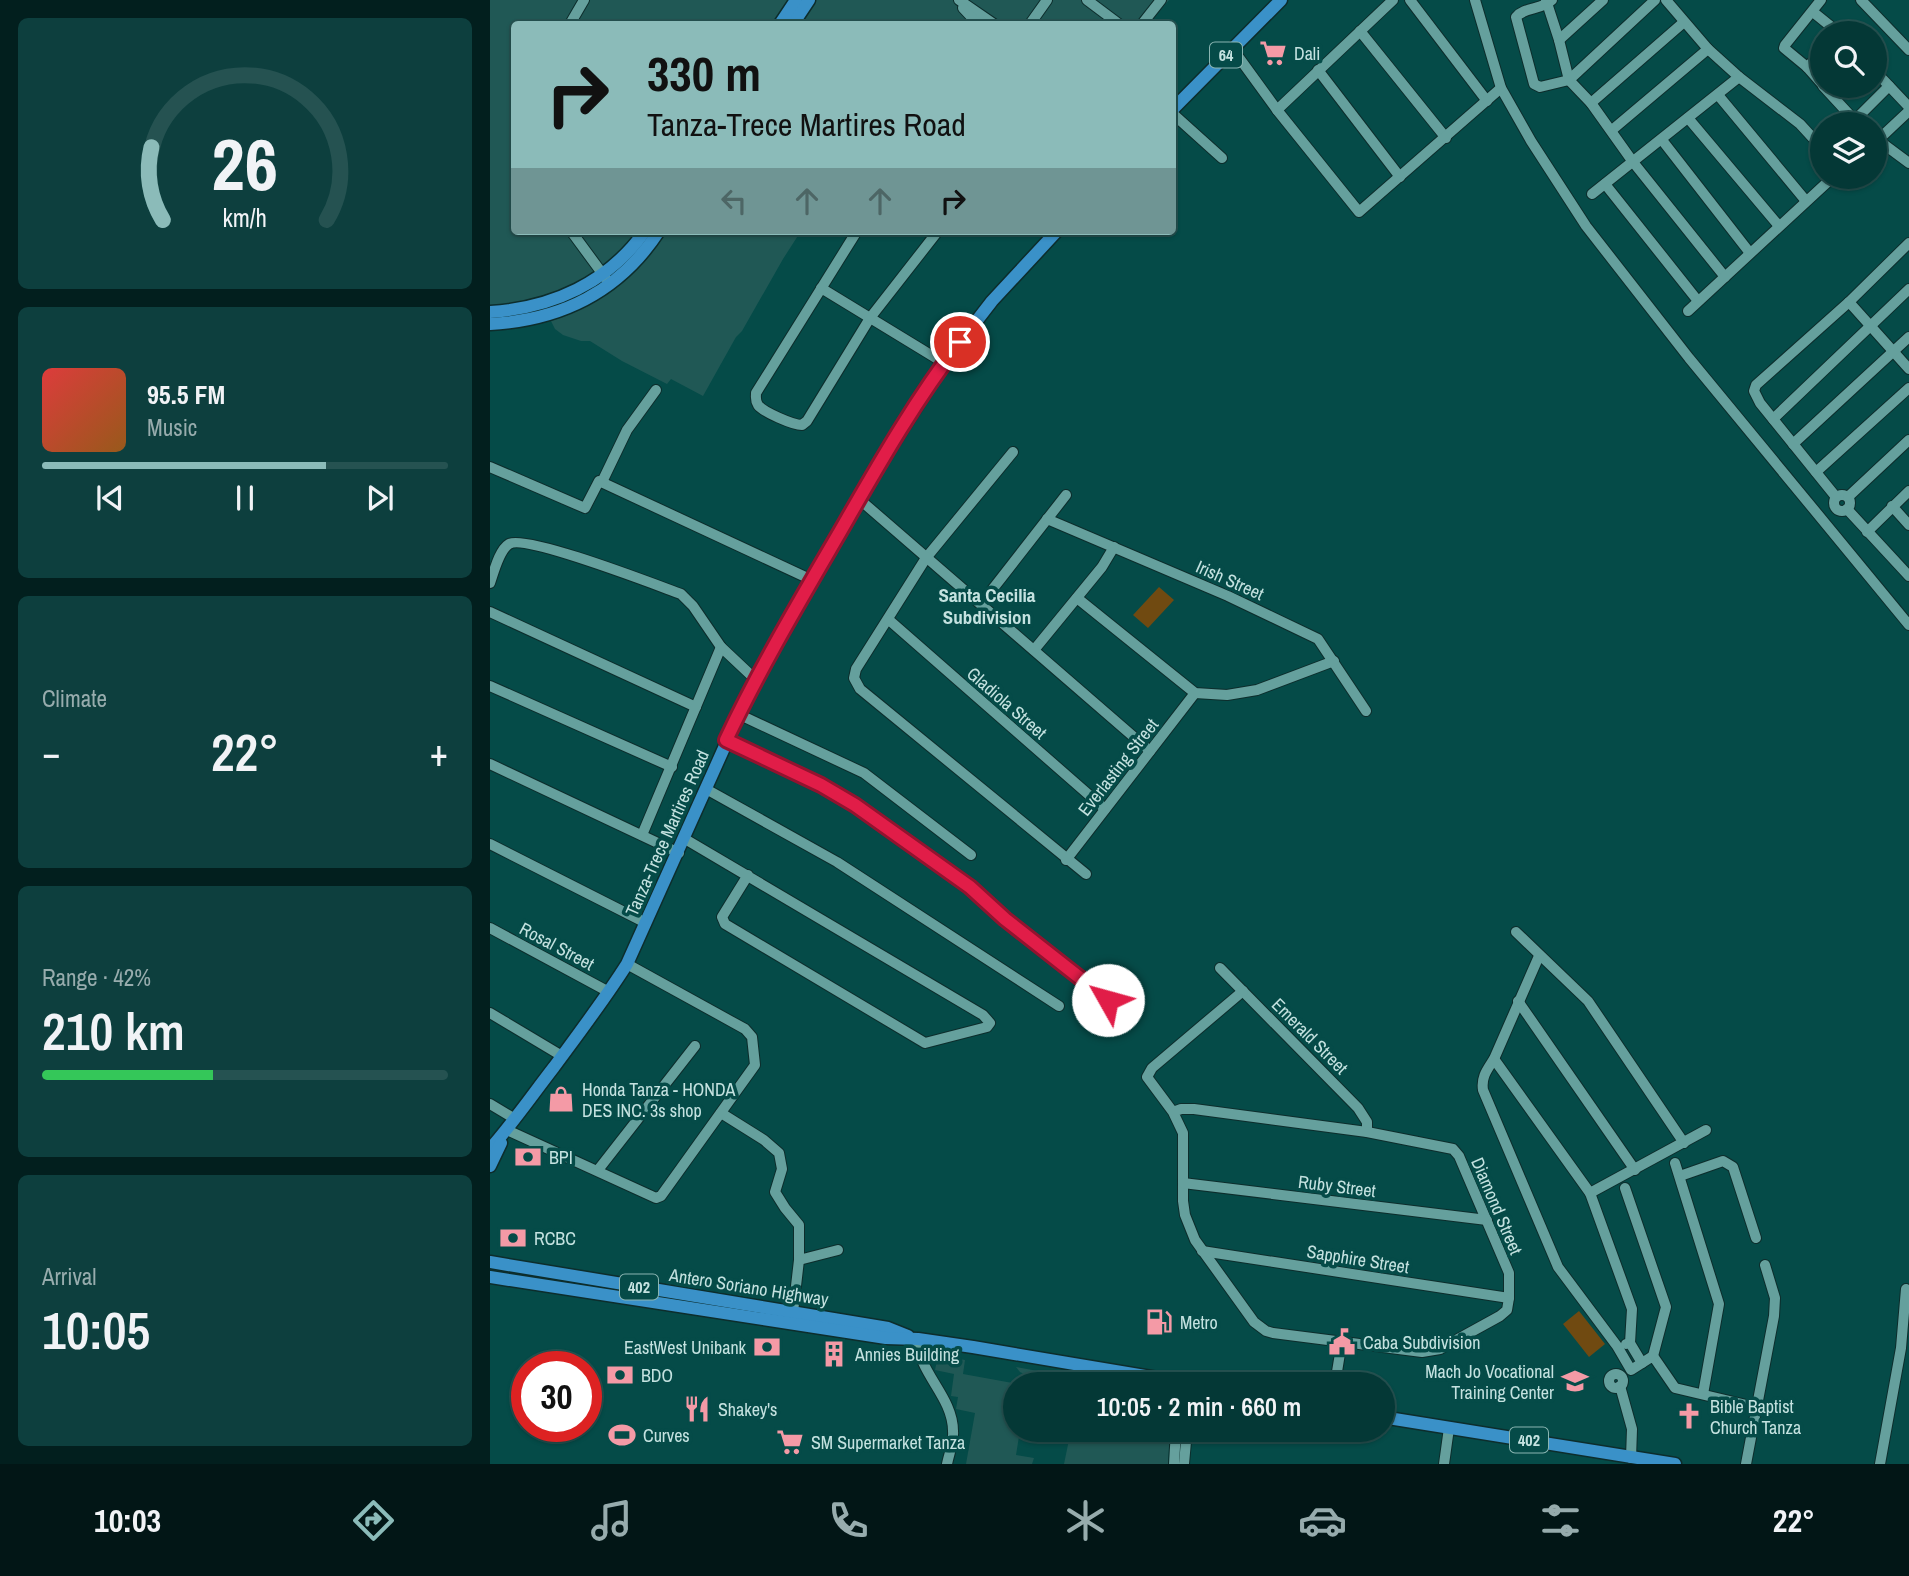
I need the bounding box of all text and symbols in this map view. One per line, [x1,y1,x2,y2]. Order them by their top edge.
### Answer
map controls [1810,21,1887,189]
button: search [1810,21,1887,98]
supermarket icon: Dali [1258,38,1288,68]
text: 330 m [647,40,761,106]
place label: Dali [1294,41,1320,66]
road number: 64 [1210,42,1242,68]
icon: right [532,49,623,140]
text: Tanza-Trece Martires Road [647,103,966,146]
button: layers [1810,112,1887,189]
text: 26 [212,115,278,213]
icon: left [715,182,753,220]
icon: ahead [788,182,826,220]
icon: ahead [861,182,899,220]
icon: right [934,182,972,220]
text: km/h [223,200,267,234]
pin [930,312,990,372]
icon: arrive [941,323,979,361]
text: 95.5 FM [147,377,225,412]
text: Music [147,412,197,443]
icon: previous [91,479,129,517]
icon: pause [226,479,264,517]
icon: next [361,479,399,517]
street label: Irish Street [1192,554,1268,606]
district label: Santa Cecilia Subdivision [939,582,1036,630]
street label: Gladiola Street [962,661,1052,745]
text: Climate [42,683,107,714]
street label: Everlasting Street [1072,713,1164,821]
text: 22° [211,717,279,787]
text: − [42,727,60,778]
text: + [430,727,448,778]
street label: Tanza-Trece Martires Road [619,746,715,920]
street label: Rosal Street [515,916,599,976]
text: Range · 42% [42,962,151,993]
position arrow [1071,963,1145,1037]
street label: Emerald Street [1266,992,1354,1080]
text: 210 km [42,996,185,1066]
place label: Honda Tanza - HONDA DES INC. 3s shop [582,1077,736,1123]
shop icon: Honda Tanza - HONDA DES INC. 3s shop [546,1084,576,1114]
bank icon: BPI [513,1142,543,1172]
place label: BPI [549,1145,573,1170]
street label: Diamond Street [1465,1154,1529,1258]
street label: Ruby Street [1297,1169,1377,1203]
bank icon: RCBC [498,1223,528,1253]
place label: RCBC [534,1226,576,1251]
street label: Sapphire Street [1305,1239,1411,1279]
text: Arrival [42,1261,97,1292]
street label: Antero Soriano Highway [667,1262,831,1312]
road number: 402 [620,1274,658,1300]
text: 10:05 [42,1295,150,1365]
fuel station icon: Metro [1144,1307,1174,1337]
place label: Metro [1180,1310,1218,1335]
public building icon: Caba Subdivision [1327,1327,1357,1357]
place label: Caba Subdivision [1363,1330,1480,1355]
bank icon: EastWest Unibank [752,1332,782,1362]
place label: EastWest Unibank [624,1335,747,1360]
building icon: Annies Building [819,1339,849,1369]
place label: Annies Building [854,1342,960,1367]
speed limit sign: 30 [511,1351,602,1442]
place label: Mach Jo Vocational Training Center [1425,1359,1554,1405]
bank icon: BDO [605,1360,635,1390]
place label: BDO [641,1363,673,1388]
school or university icon: Mach Jo Vocational Training Center [1560,1366,1590,1396]
text: 10:05 · 2 min · 660 m [1097,1389,1301,1424]
restaurant icon: Shakey's [682,1394,712,1424]
place label: Bible Baptist Church Tanza [1710,1394,1801,1440]
place label: Shakey's [718,1397,777,1422]
church icon: Bible Baptist Church Tanza [1674,1401,1704,1431]
sports icon: Curves [607,1420,637,1450]
place label: Curves [643,1423,690,1448]
supermarket icon: SM Supermarket Tanza [775,1427,805,1457]
road number: 402 [1510,1428,1548,1452]
place label: SM Supermarket Tanza [811,1430,965,1455]
icon: directions [349,1496,398,1545]
icon: music [587,1496,636,1545]
icon: phone [824,1496,873,1545]
icon: climate [1061,1496,1110,1545]
icon: car [1298,1496,1347,1545]
icon: filters [1536,1496,1585,1545]
text: 10:03 [94,1499,161,1542]
text: 22° [1773,1499,1815,1542]

